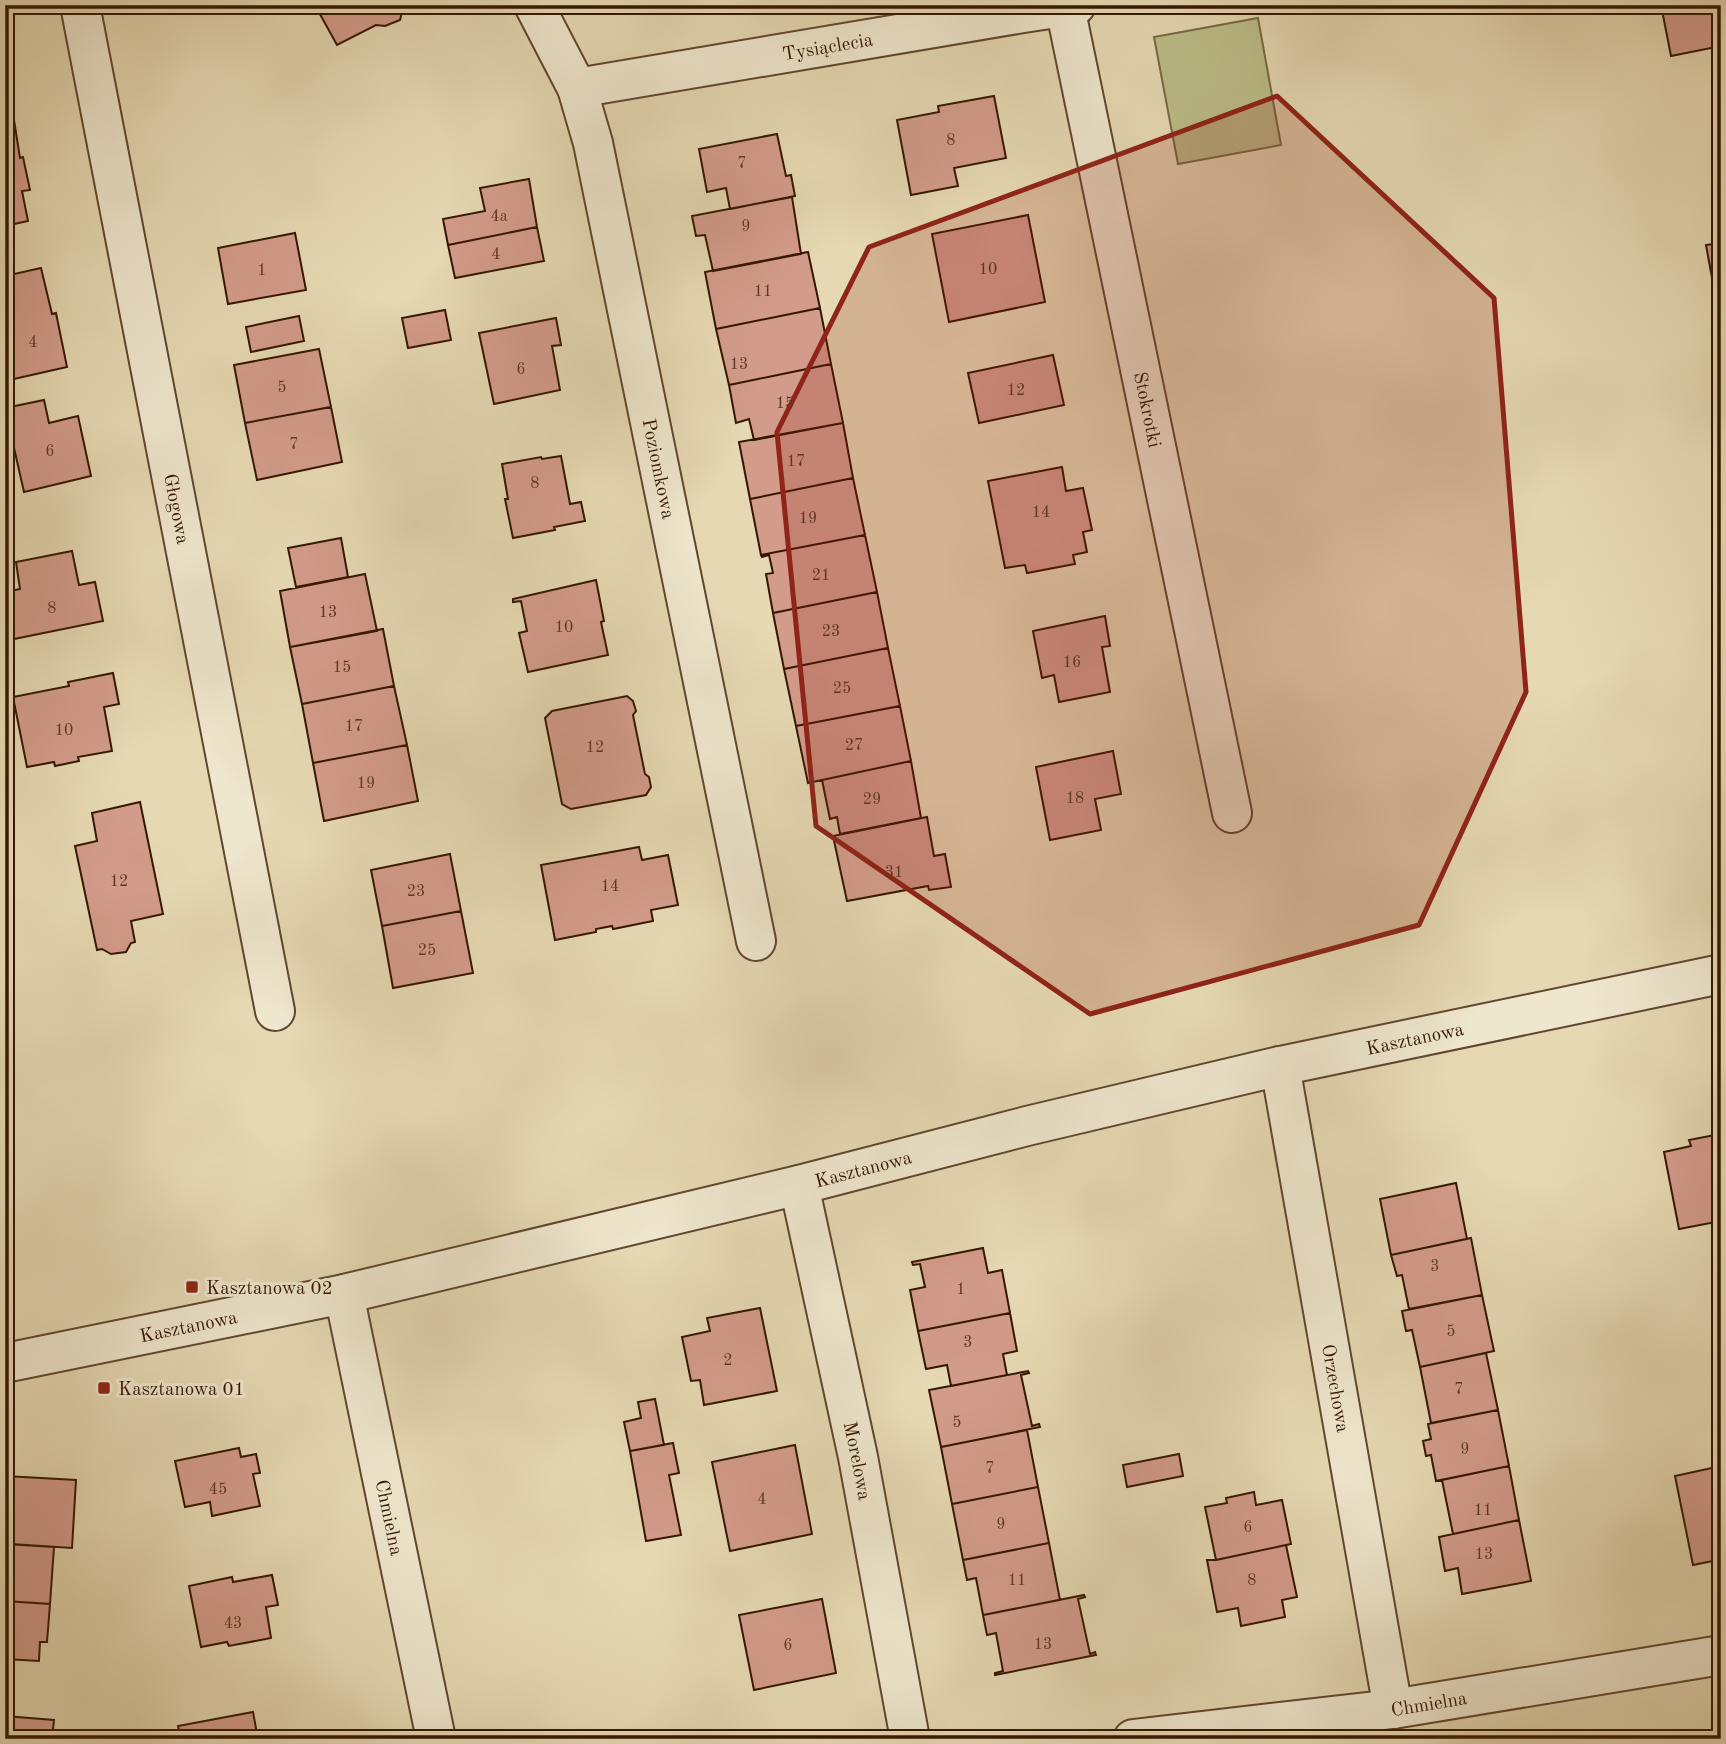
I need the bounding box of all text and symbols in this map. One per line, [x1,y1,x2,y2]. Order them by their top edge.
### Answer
street label: Tysiąclecia [781,31,875,65]
house number: 8 [946,133,956,149]
house number: 7 [737,156,747,172]
house number: 4a [490,209,508,225]
house number: 9 [741,219,751,235]
house number: 4 [491,247,501,263]
house number: 10 [979,262,997,278]
house number: 1 [257,263,267,279]
house number: 11 [754,284,772,300]
house number: 4 [28,335,38,351]
house number: 13 [730,357,748,373]
house number: 6 [516,362,526,378]
street label: Stokrotki [1129,370,1163,449]
house number: 5 [277,380,287,396]
house number: 12 [1007,383,1025,399]
house number: 15 [776,396,794,412]
street label: Poziomkowa [638,417,677,521]
house number: 7 [289,437,299,453]
house number: 6 [45,444,55,460]
house number: 17 [787,454,805,470]
street label: Głogowa [159,472,191,547]
house number: 8 [530,476,540,492]
house number: 14 [1032,505,1050,521]
house number: 19 [799,511,817,527]
house number: 21 [812,568,830,584]
house number: 8 [47,601,57,617]
house number: 13 [319,605,337,621]
house number: 10 [555,620,573,636]
house number: 23 [822,624,840,640]
house number: 16 [1063,655,1081,671]
house number: 15 [333,660,351,676]
house number: 25 [833,681,851,697]
house number: 17 [345,719,363,735]
house number: 10 [55,723,73,739]
house number: 27 [845,738,863,754]
house number: 12 [586,740,604,756]
house number: 19 [357,776,375,792]
house number: 18 [1066,791,1084,807]
house number: 29 [863,792,881,808]
house number: 31 [885,865,903,881]
house number: 12 [110,874,128,890]
house number: 14 [601,879,619,895]
house number: 23 [407,884,425,900]
house number: 25 [418,943,436,959]
street label: Kasztanowa [1365,1021,1466,1060]
street label: Kasztanowa [813,1149,915,1192]
house number: 3 [1430,1259,1440,1275]
marker: Kasztanowa 02 [184,1279,200,1295]
place label: Kasztanowa 02 [206,1280,333,1299]
house number: 1 [956,1282,966,1298]
street label: Kasztanowa [138,1309,240,1347]
house number: 5 [1446,1324,1456,1340]
house number: 3 [963,1335,973,1351]
street label: Orzechowa [1317,1343,1351,1435]
house number: 2 [723,1353,733,1369]
marker: Kasztanowa 01 [96,1380,112,1396]
place label: Kasztanowa 01 [118,1381,245,1400]
house number: 7 [1454,1382,1464,1398]
house number: 5 [952,1415,962,1431]
street label: Morelowa [839,1420,873,1503]
house number: 9 [1460,1442,1470,1458]
house number: 7 [985,1461,995,1477]
street label: Chmielna [371,1478,405,1558]
house number: 45 [209,1482,227,1498]
house number: 4 [757,1492,767,1508]
house number: 11 [1474,1503,1492,1519]
house number: 9 [996,1517,1006,1533]
house number: 6 [1243,1520,1253,1536]
house number: 13 [1475,1547,1493,1563]
house number: 11 [1008,1573,1026,1589]
house number: 8 [1247,1573,1257,1589]
house number: 43 [224,1616,242,1632]
house number: 13 [1034,1637,1052,1653]
house number: 6 [783,1638,793,1654]
street label: Chmielna [1390,1690,1469,1721]

